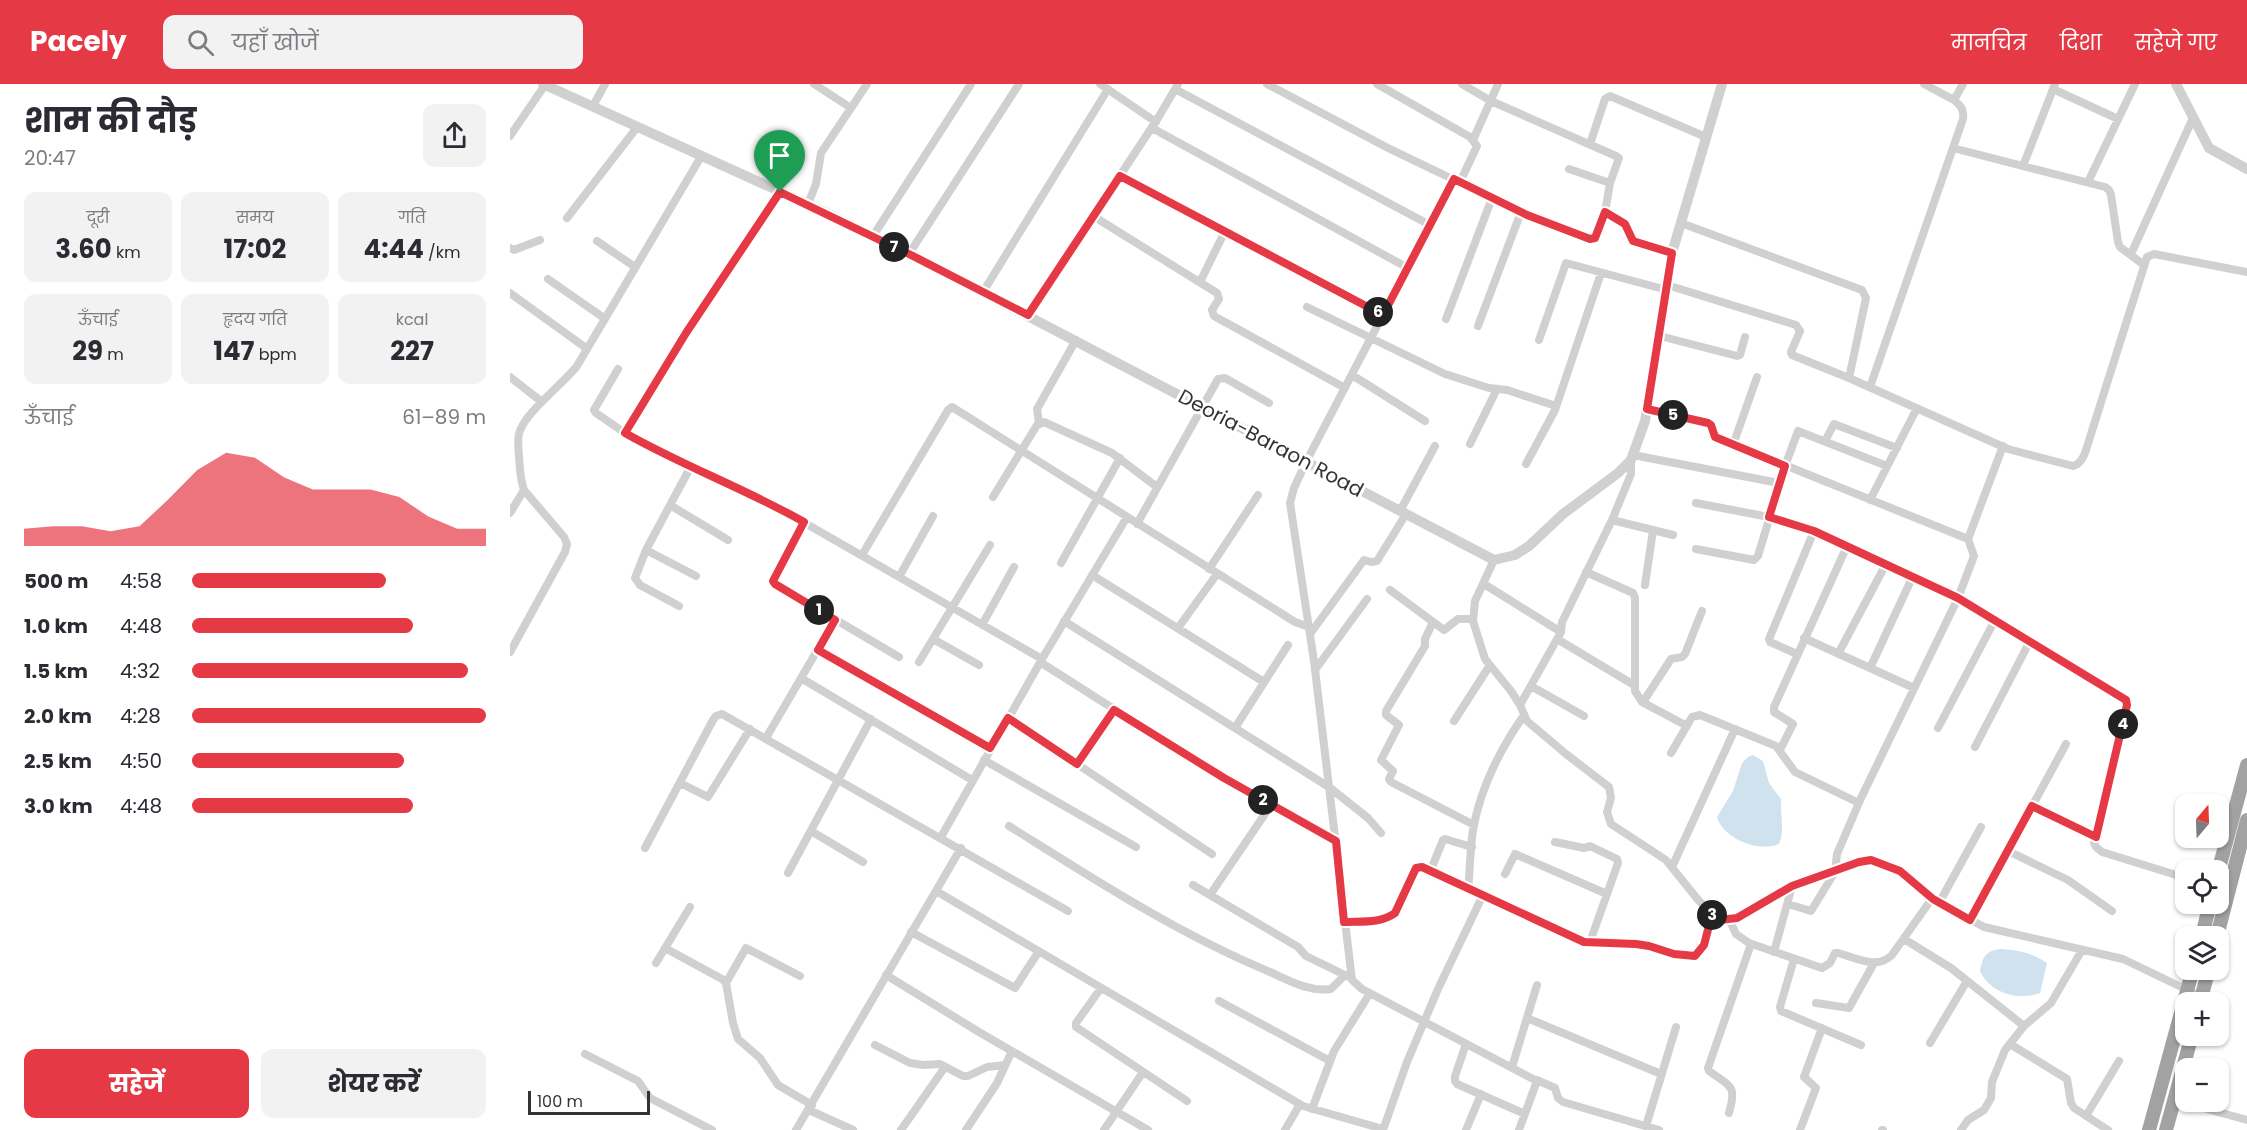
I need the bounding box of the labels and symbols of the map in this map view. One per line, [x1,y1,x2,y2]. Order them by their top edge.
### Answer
pin [754,130,805,192]
pin: 7 [879,232,909,262]
pin: 6 [1363,297,1393,327]
street label: Deoria-Baraon Road [1173,382,1369,504]
pin: 5 [1658,400,1688,430]
pin: 1 [804,595,834,625]
pin: 4 [2108,709,2138,739]
pin: 2 [1248,785,1278,815]
north arrow [2175,794,2229,848]
pin: 3 [1697,900,1727,930]
scale bar [528,1088,650,1116]

